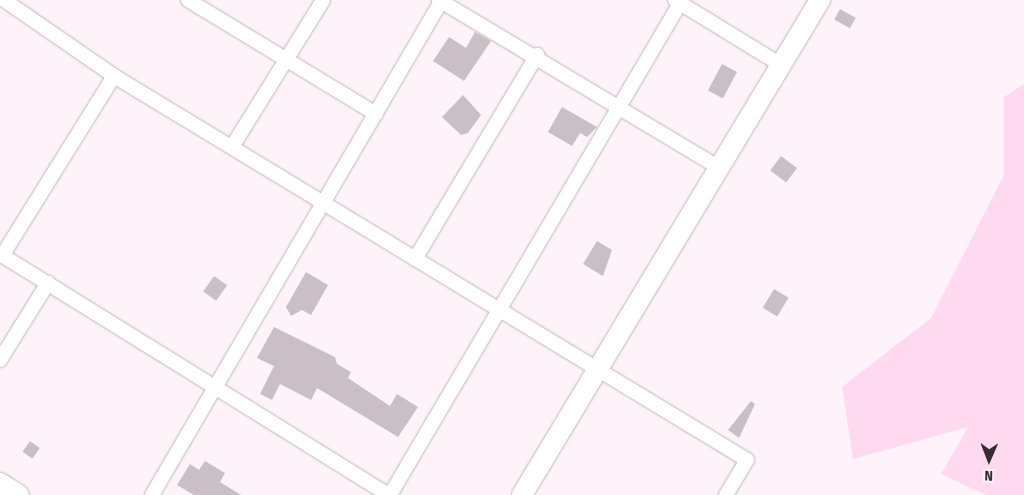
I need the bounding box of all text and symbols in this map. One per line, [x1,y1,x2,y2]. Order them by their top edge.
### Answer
north arrow [964,435,1014,485]
text: N [984,467,993,484]

